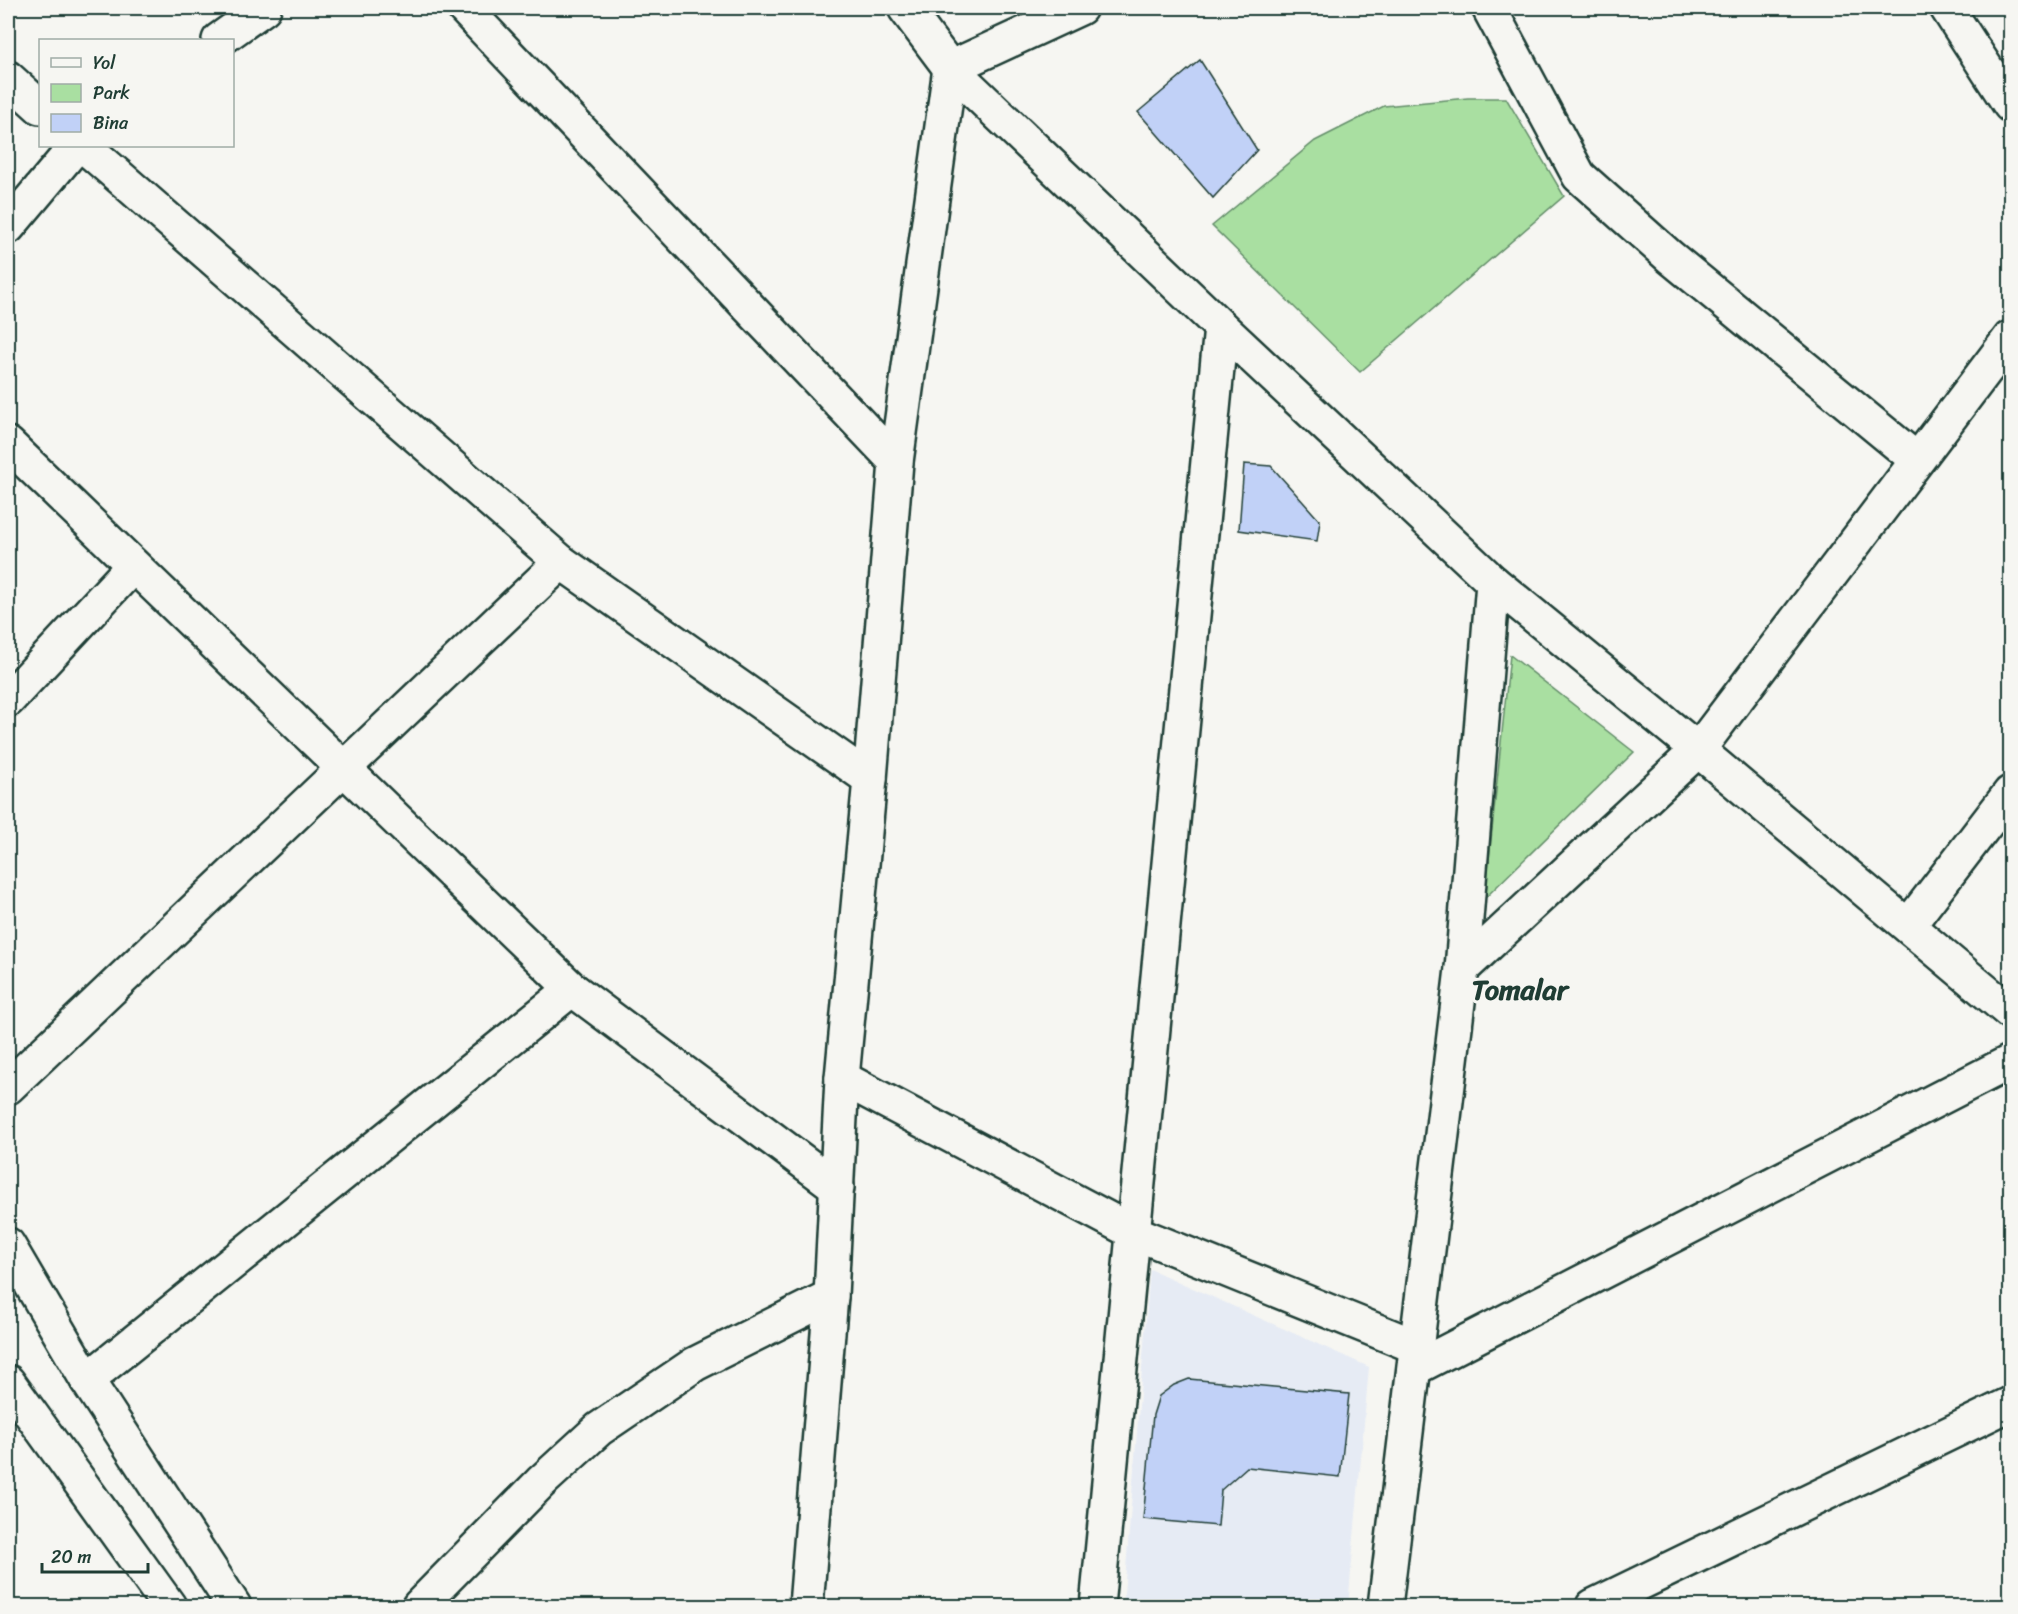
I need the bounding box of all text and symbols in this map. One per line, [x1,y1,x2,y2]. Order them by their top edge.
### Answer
legend [39,39,234,147]
text: Yol [93,47,116,79]
text: Park [93,77,130,109]
text: Bina [93,107,129,139]
district label: Tomalar [1472,965,1571,1014]
scale bar [42,1536,148,1574]
text: 20 m [51,1541,91,1573]

